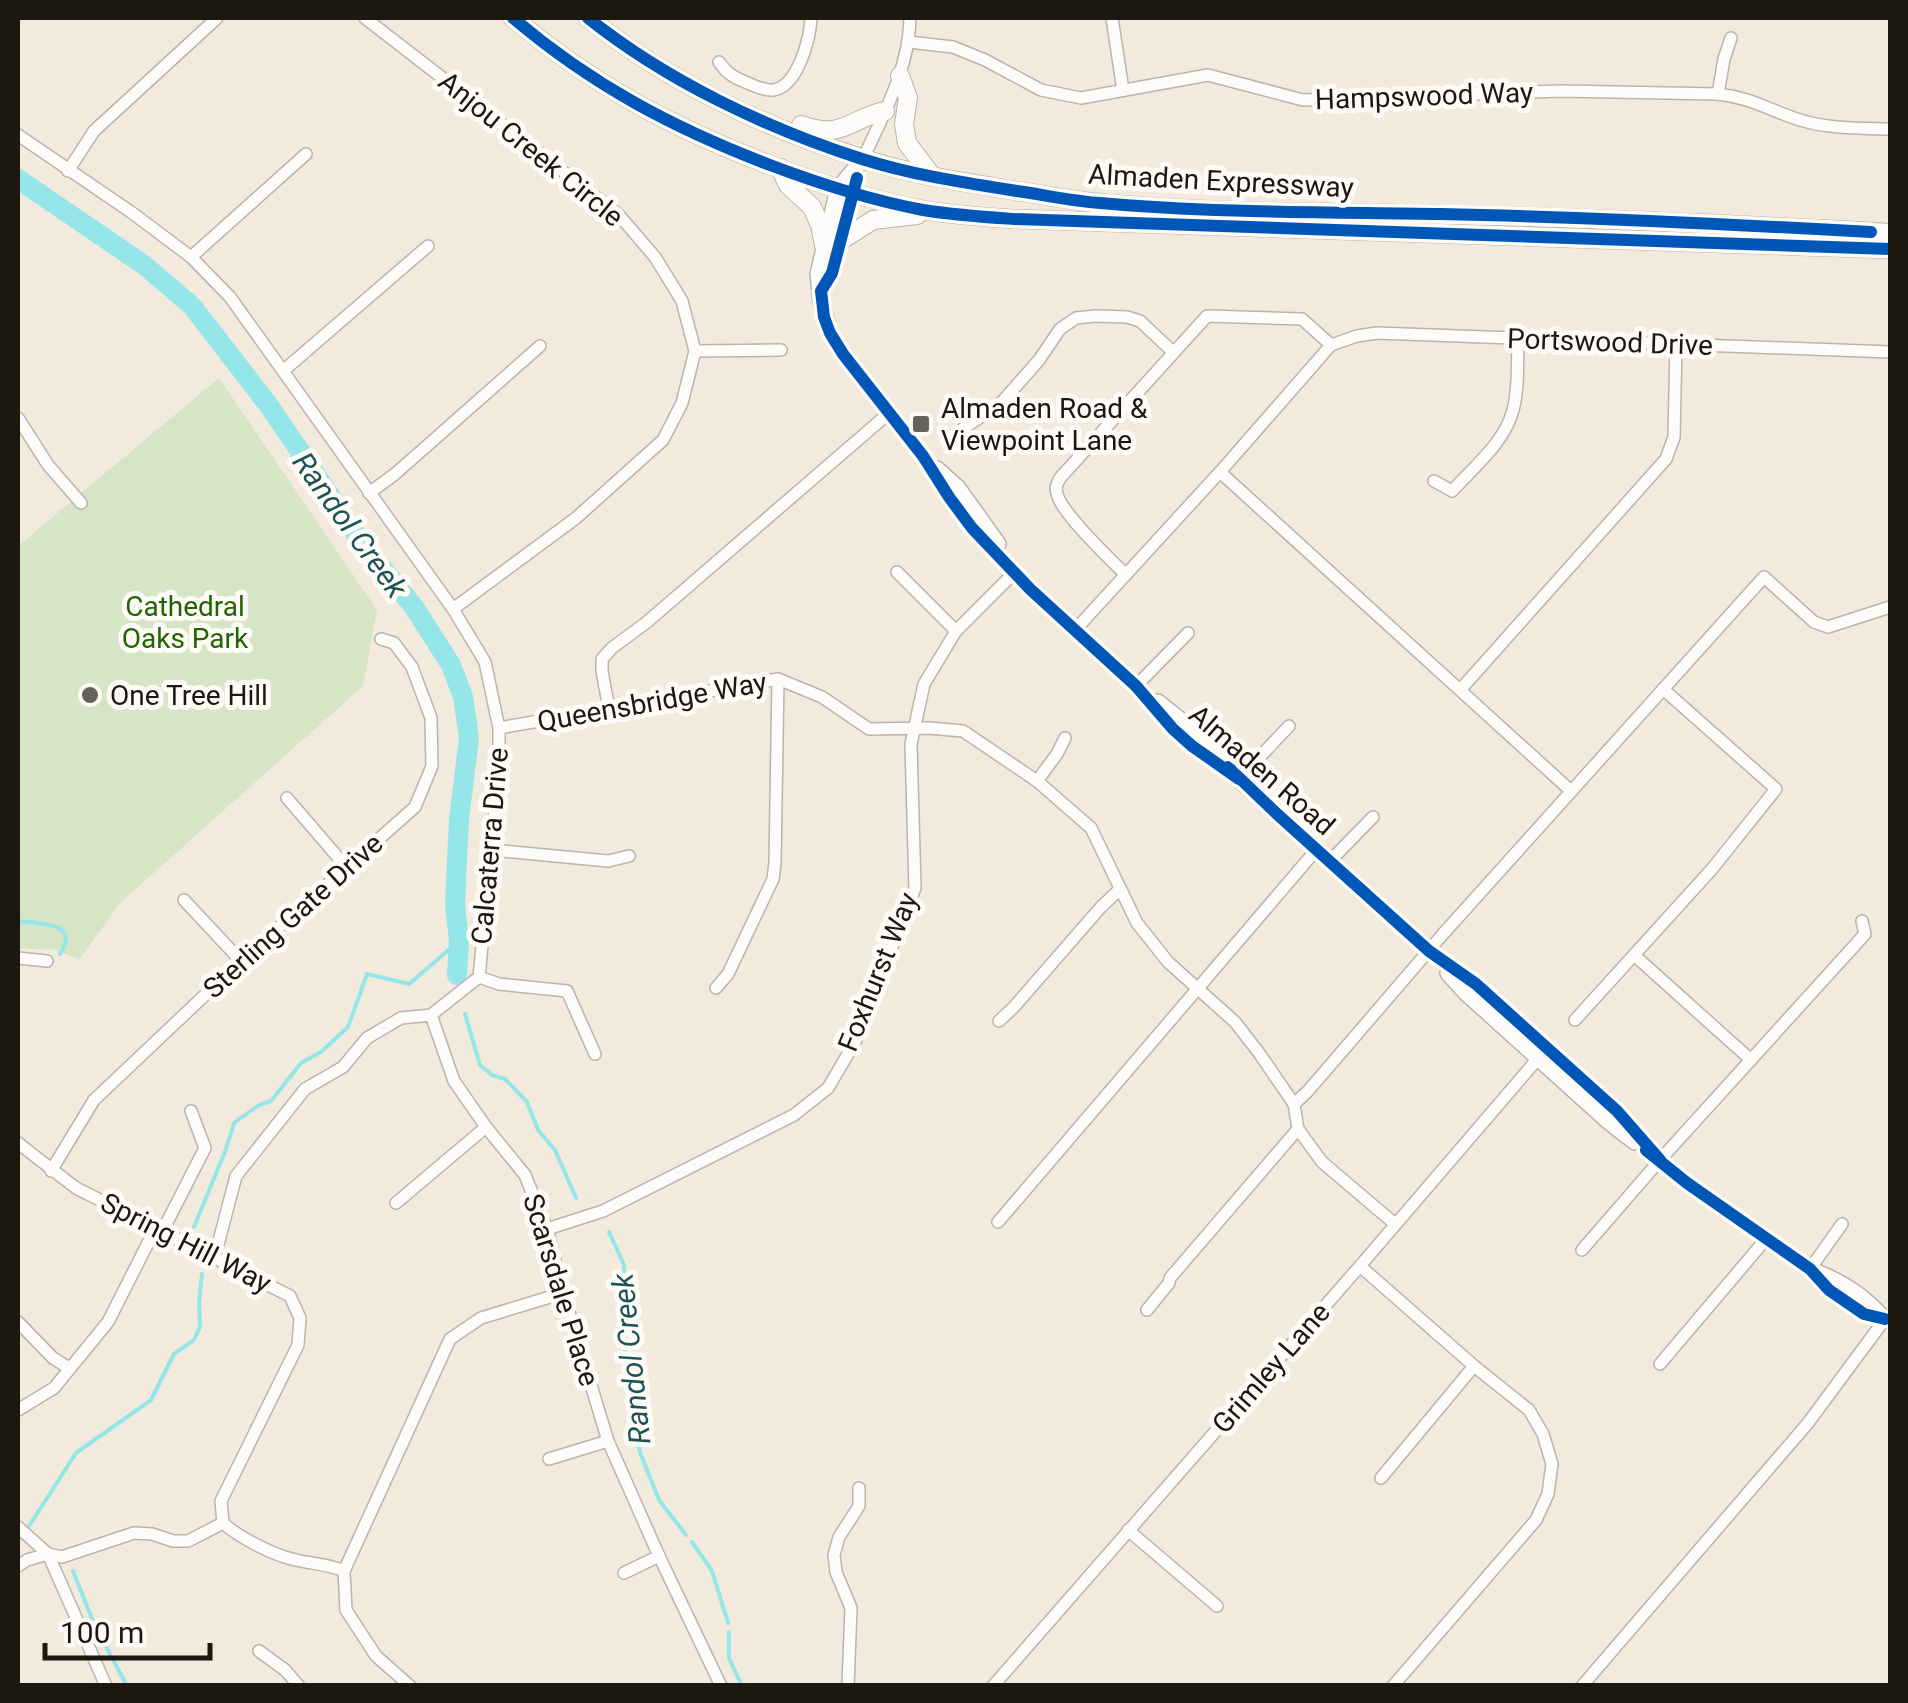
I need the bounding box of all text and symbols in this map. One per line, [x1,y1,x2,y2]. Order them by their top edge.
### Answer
street label: Anjou Creek Circle [432,65,630,233]
street label: Hampswood Way [1314,76,1534,116]
street label: Almaden Expressway [1087,158,1355,204]
street label: Portswood Drive [1507,322,1713,362]
place label: Almaden Road & Viewpoint Lane [941,392,1148,457]
marker: Almaden Road & Viewpoint Lane [910,413,932,435]
water label: Randol Creek [285,445,415,606]
park label: Cathedral Oaks Park [122,590,249,655]
street label: Queensbridge Way [535,666,769,738]
place label: One Tree Hill [110,679,268,712]
marker: One Tree Hill [79,684,101,706]
street label: Almaden Road [1182,698,1342,842]
street label: Calcaterra Drive [465,746,515,946]
street label: Sterling Gate Drive [196,827,390,1005]
street label: Foxhurst Way [831,888,925,1056]
street label: Spring Hill Way [95,1186,277,1300]
street label: Scarsdale Place [516,1190,606,1390]
water label: Randol Creek [605,1271,657,1446]
street label: Grimley Lane [1205,1296,1337,1440]
scale bar [45,1598,210,1660]
text: 100 m [60,1615,144,1650]

